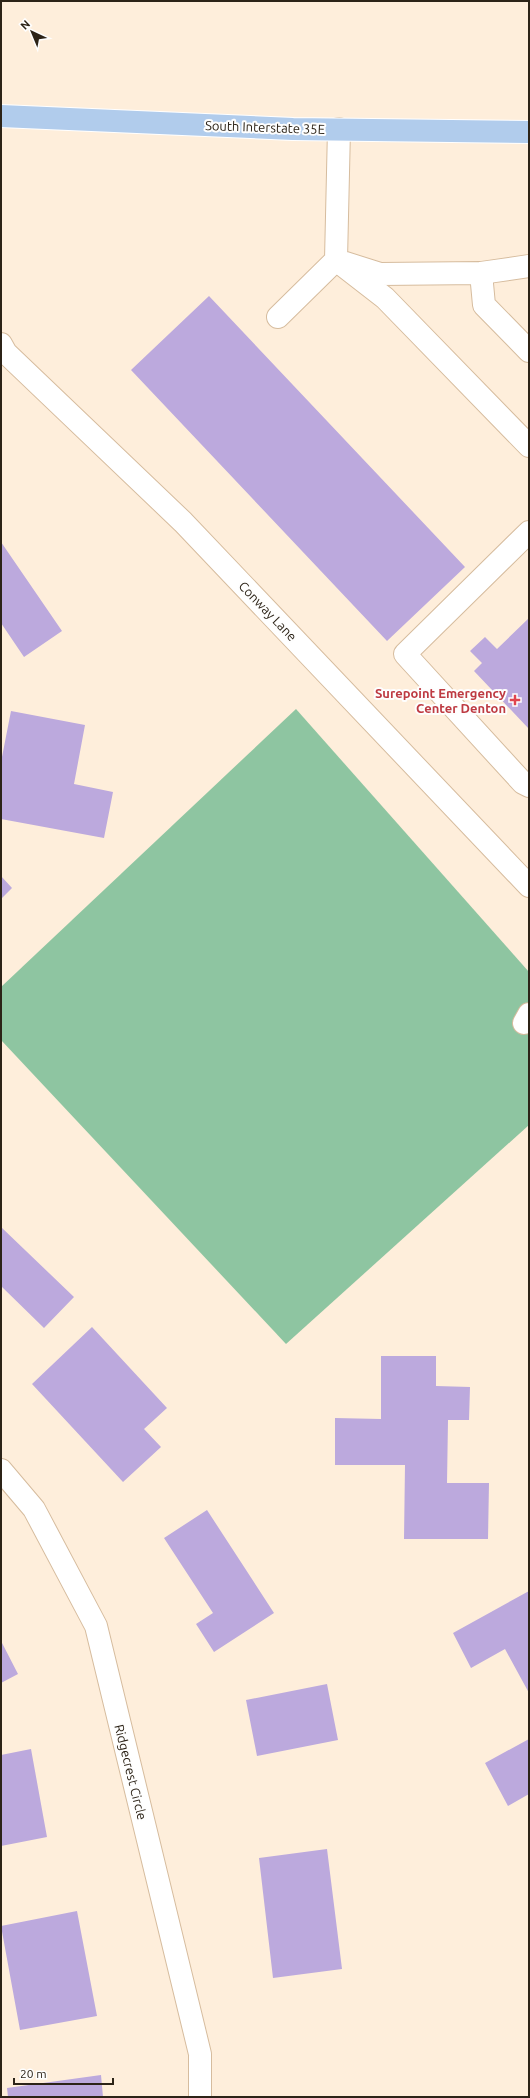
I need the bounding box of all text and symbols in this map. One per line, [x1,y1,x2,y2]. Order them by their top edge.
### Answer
north arrow [12,12,52,52]
text: N [18,18,32,32]
street label: South Interstate 35E [205,118,325,136]
street label: Conway Lane [236,578,300,644]
place label: Surepoint Emergency Center Denton [375,686,506,715]
marker: Surepoint Emergency Center Denton [509,694,521,706]
street label: Ridgecrest Circle [112,1723,150,1821]
scale bar [14,2060,113,2086]
text: 20 m [20,2067,47,2080]

